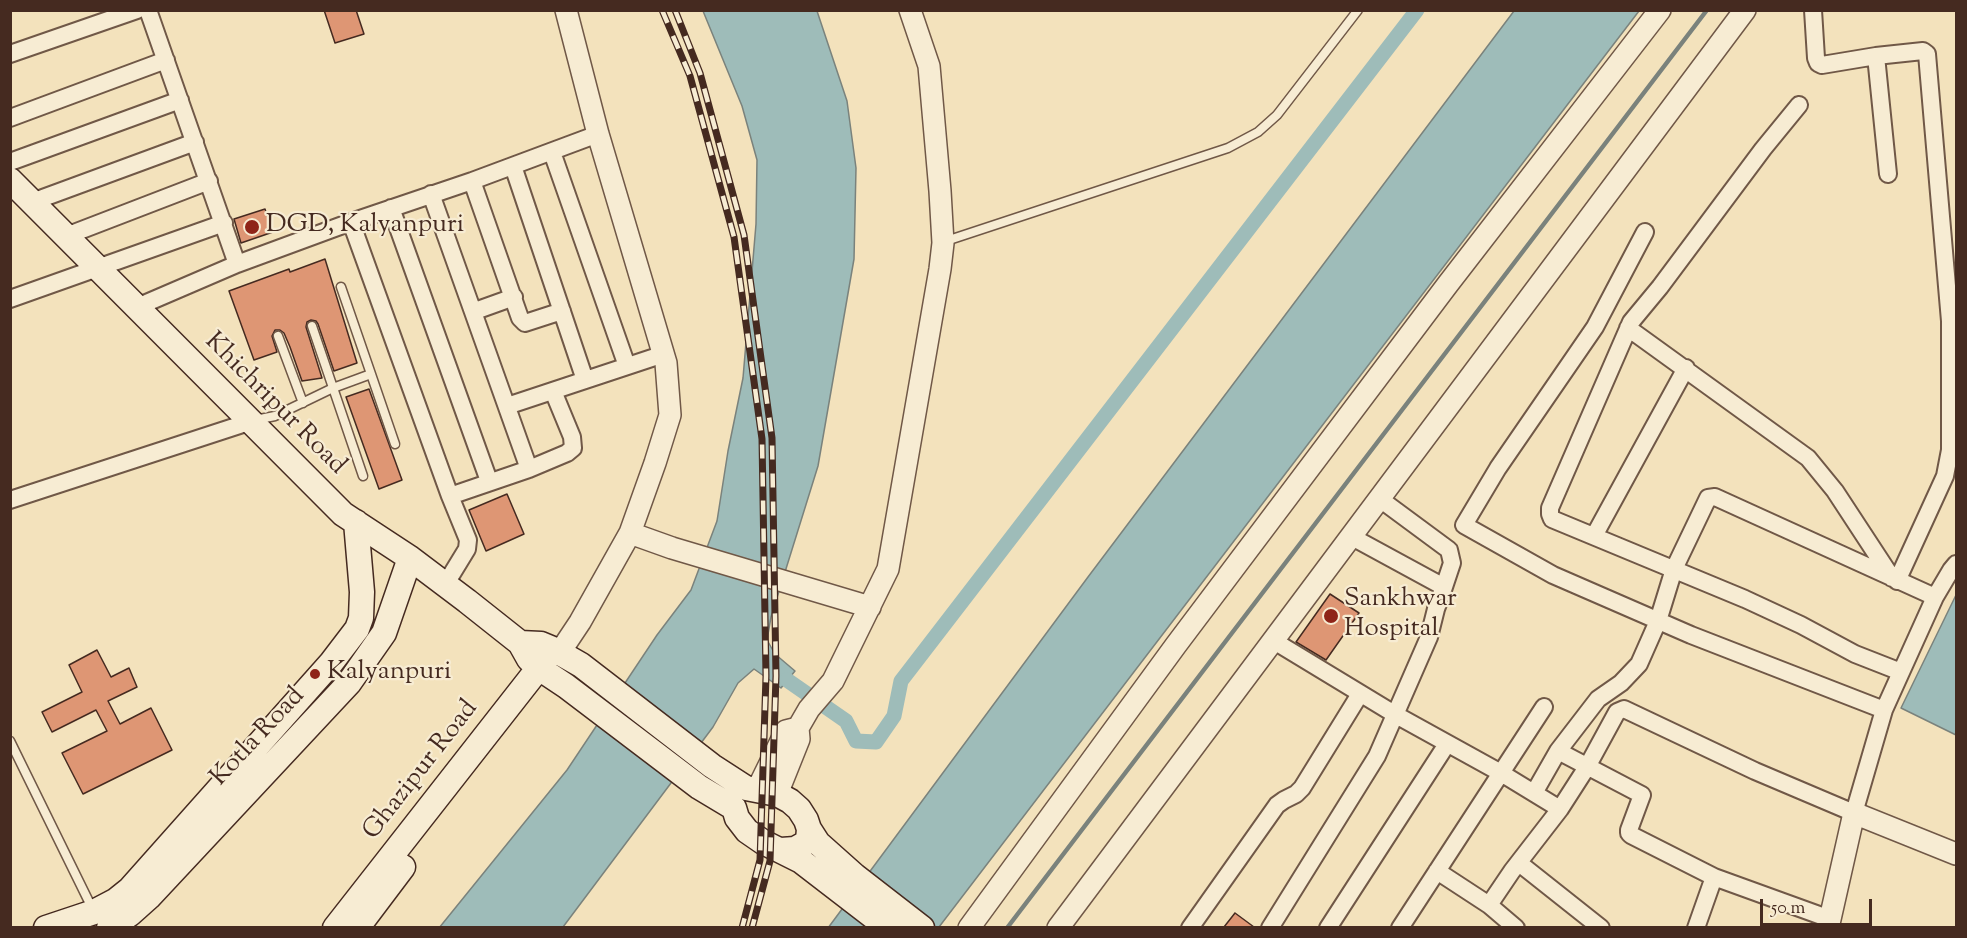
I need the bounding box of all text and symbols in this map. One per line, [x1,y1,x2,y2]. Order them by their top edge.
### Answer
place label: DGD, Kalyanpuri [266,211,464,243]
marker: DGD, Kalyanpuri [243,218,261,236]
street label: Khichripur Road [196,327,352,483]
place label: Sankhwar Hospital [1344,585,1457,646]
marker: Sankhwar Hospital [1322,607,1340,625]
place label: Kalyanpuri [327,658,451,690]
marker: Kalyanpuri [308,667,322,681]
street label: Kotla Road [205,682,313,794]
street label: Ghazipur Road [358,695,486,847]
scale bar [1763,887,1876,925]
text: 50 m [1771,896,1805,922]

